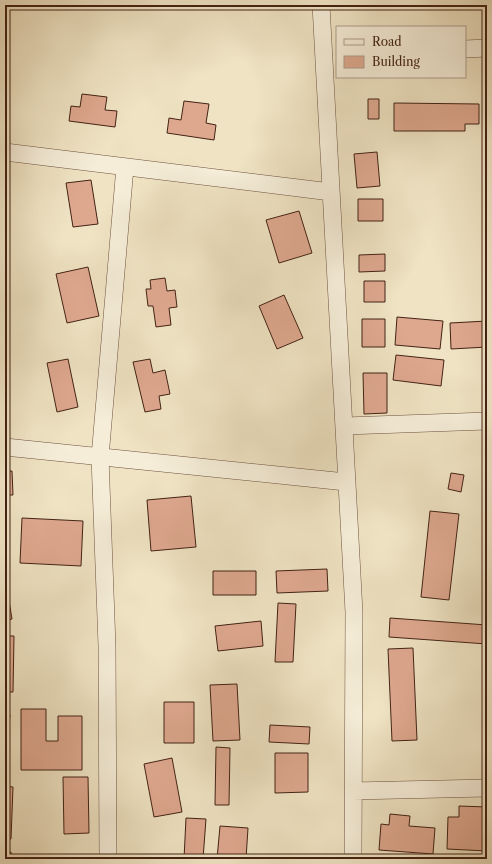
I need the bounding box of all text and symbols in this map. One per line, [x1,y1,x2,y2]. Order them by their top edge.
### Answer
legend [336,26,466,78]
text: Road [372,34,402,49]
text: Building [372,54,420,69]

